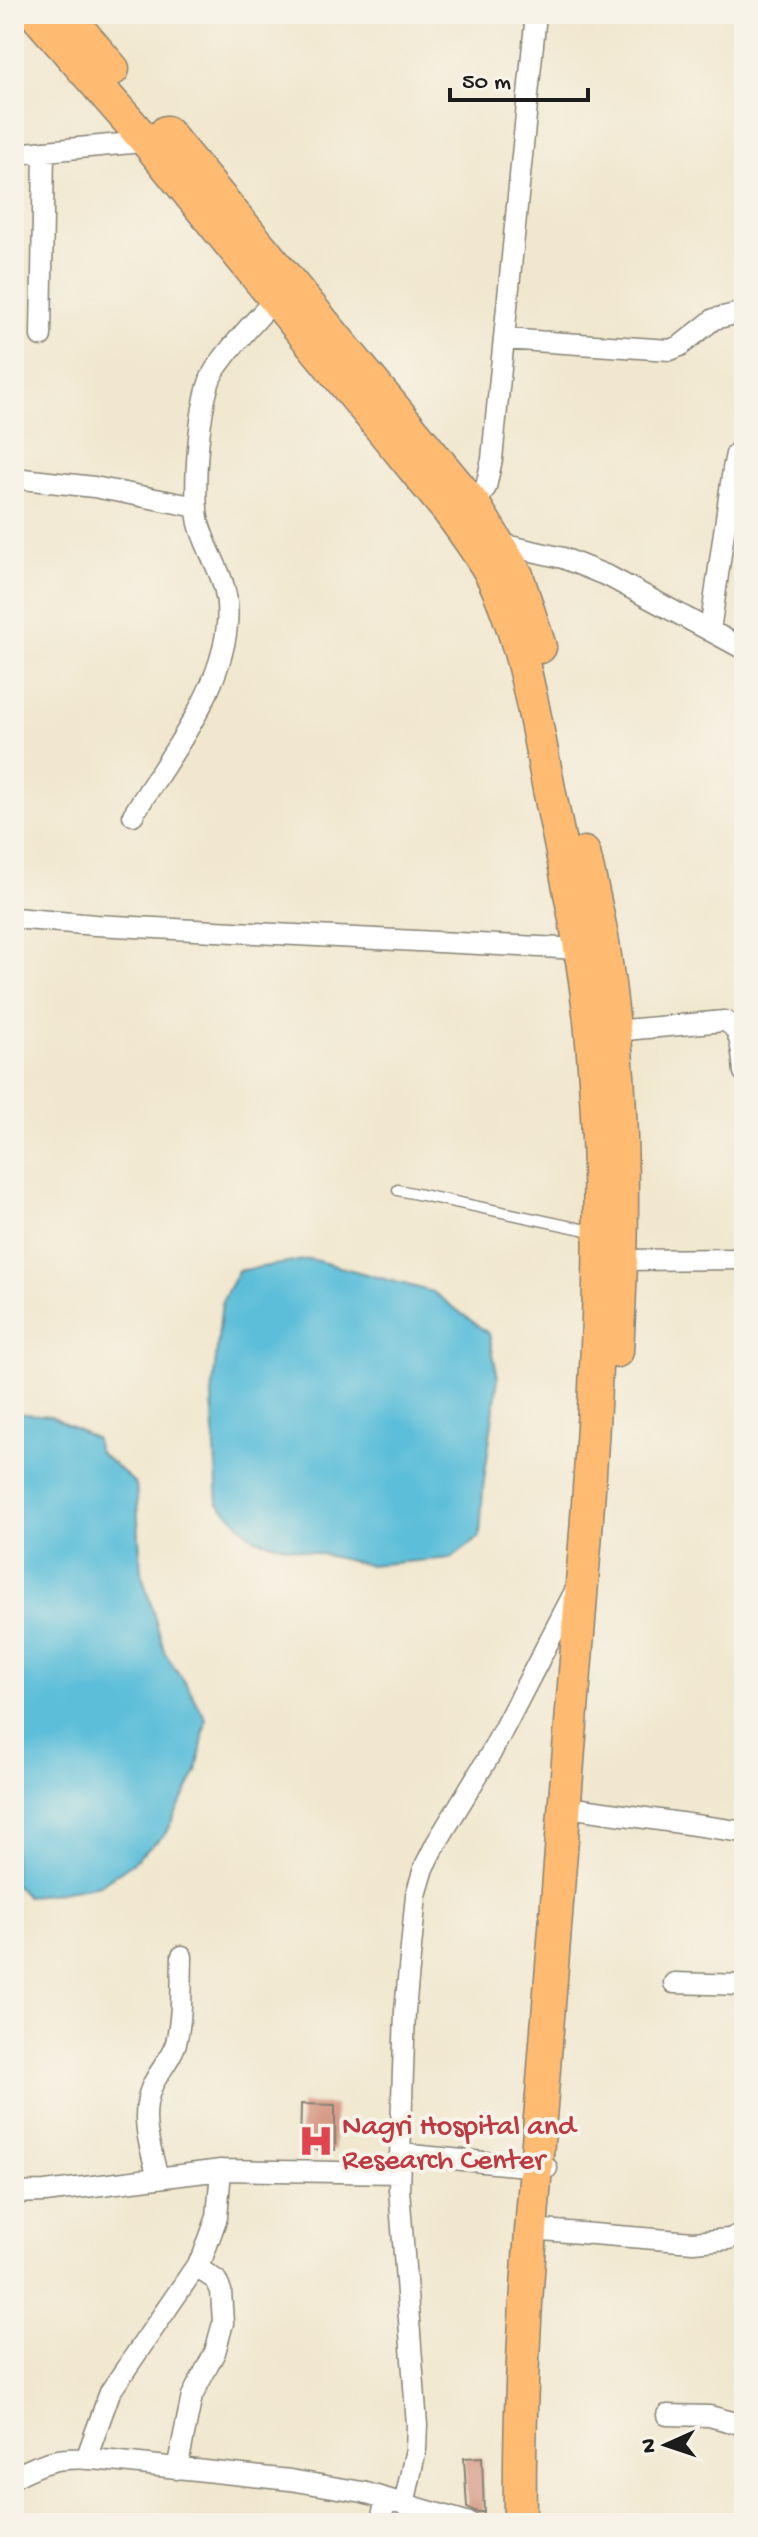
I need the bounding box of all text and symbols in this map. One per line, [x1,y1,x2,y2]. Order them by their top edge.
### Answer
scale bar [450,52,588,102]
text: 50 m [462,69,511,98]
place label: Nagri Hospital and Research Center [342,2111,578,2180]
hospital icon: Nagri Hospital and Research Center [297,2122,335,2160]
north arrow [626,2405,706,2485]
text: N [637,2438,663,2454]

